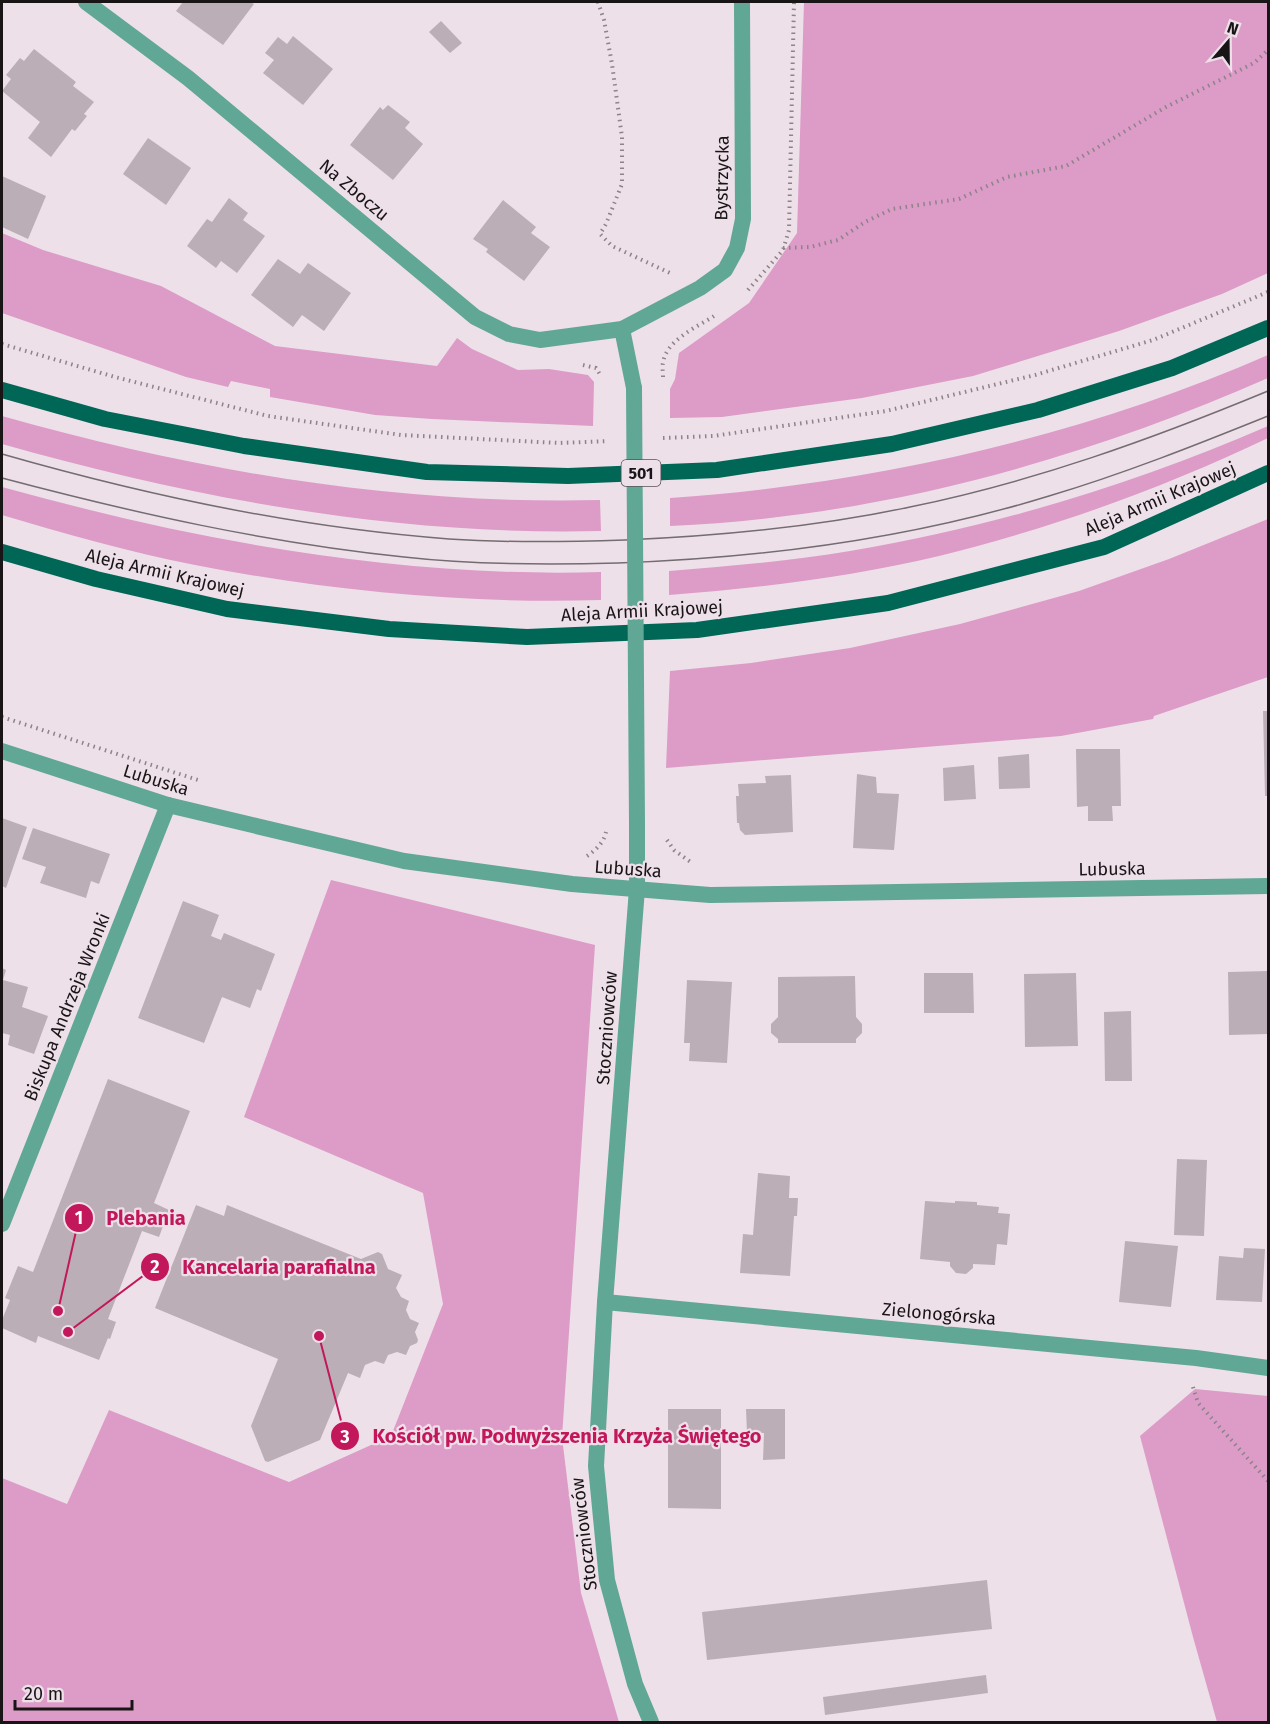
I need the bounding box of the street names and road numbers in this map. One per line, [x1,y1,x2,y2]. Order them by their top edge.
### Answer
street label: Bystrzycka [710,135,734,221]
street label: Na Zboczu [315,155,393,225]
street label: Aleja Armii Krajowej [1081,457,1239,541]
road number: 501 [622,460,660,486]
street label: Aleja Armii Krajowej [83,544,247,602]
street label: Aleja Armii Krajowej [560,596,724,626]
street label: Lubuska [121,760,191,800]
street label: Lubuska [594,856,662,882]
street label: Lubuska [1078,857,1146,881]
street label: Biskupa Andrzeja Wronki [19,910,115,1104]
street label: Stoczniowców [592,970,622,1085]
street label: Zielonogórska [881,1298,997,1330]
street label: Stoczniowców [566,1476,602,1592]

